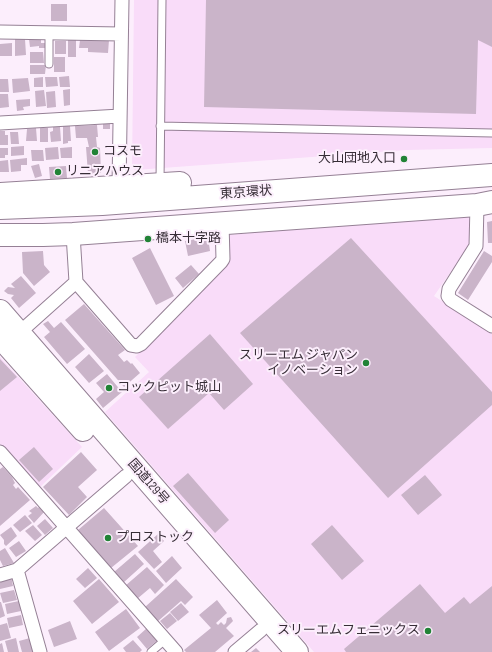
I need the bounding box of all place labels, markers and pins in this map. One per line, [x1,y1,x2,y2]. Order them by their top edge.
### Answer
place label: コスモ [103,144,142,160]
marker: コスモ [90,147,100,157]
place label: 大山団地入口 [318,151,396,167]
marker: 大山団地入口 [399,154,409,164]
place label: リニアハウス [66,164,144,180]
marker: リニアハウス [53,167,63,177]
place label: 橋本十字路 [156,231,221,247]
marker: 橋本十字路 [143,234,153,244]
place label: スリーエム ジャパン イノベーション [239,348,358,379]
marker: スリーエム ジャパン イノベーション [361,358,371,368]
place label: コックピット城山 [117,380,221,396]
marker: コックピット城山 [104,383,114,393]
place label: プロストック [116,530,194,546]
marker: プロストック [103,533,113,543]
place label: スリーエムフェニックス [277,623,420,639]
marker: スリーエムフェニックス [423,626,433,636]

